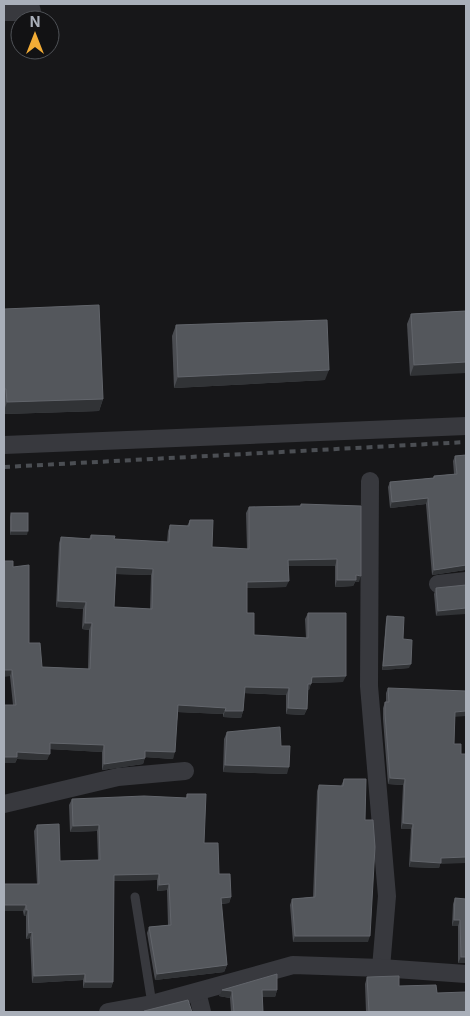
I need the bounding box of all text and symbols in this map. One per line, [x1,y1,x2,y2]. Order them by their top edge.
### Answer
north arrow [10,10,60,60]
text: N [30,13,40,30]

